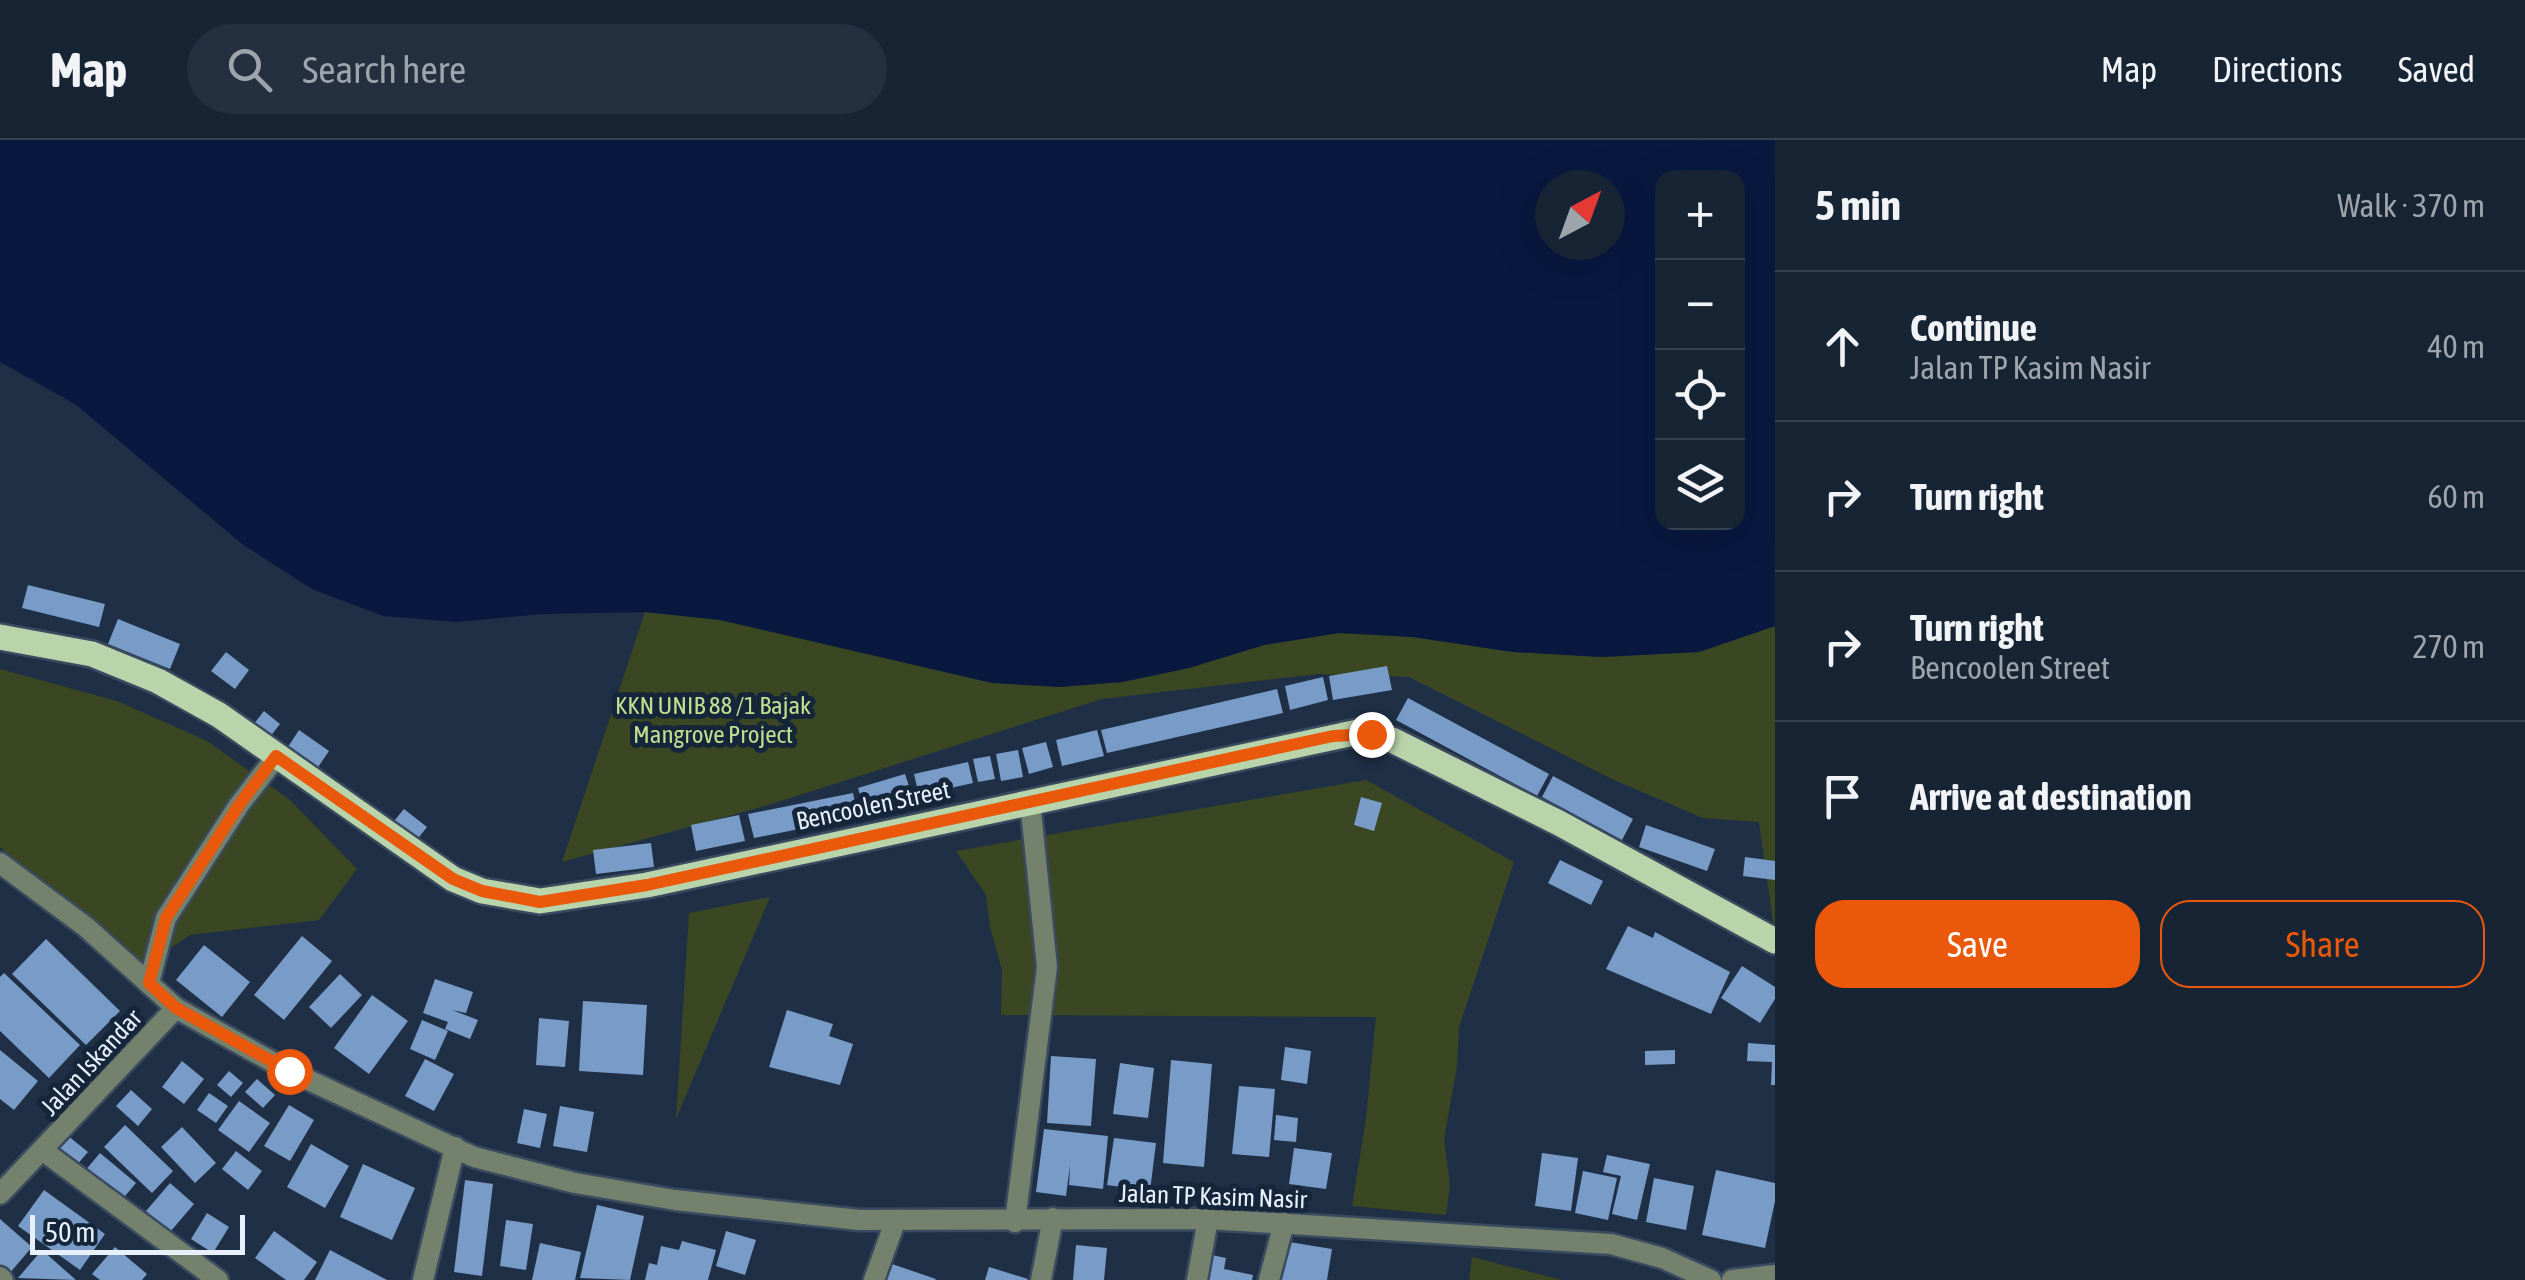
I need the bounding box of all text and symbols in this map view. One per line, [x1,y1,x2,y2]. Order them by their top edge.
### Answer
search box [187,24,887,114]
text: Map [50,42,127,97]
icon: search [222,42,277,97]
text: Search here [302,48,466,91]
text: Map [2101,49,2157,89]
text: Directions [2212,49,2343,89]
text: Saved [2398,49,2475,89]
north arrow [1535,170,1625,260]
map controls [1655,170,1745,530]
button: + [1655,170,1745,260]
text: 5 min [1815,181,1901,229]
text: Walk · 370 m [2337,187,2485,224]
button: − [1655,260,1745,350]
text: Continue [1910,306,2037,349]
icon: ahead [1815,319,1870,374]
text: 40 m [2427,328,2485,365]
text: Jalan TP Kasim Nasir [1910,349,2150,386]
button: locate [1655,350,1745,440]
button: layers [1655,440,1745,530]
icon: right [1815,469,1870,524]
text: Turn right [1910,475,2044,518]
text: 60 m [2427,478,2485,515]
text: Turn right [1910,606,2044,649]
icon: right [1815,619,1870,674]
text: 270 m [2412,628,2485,665]
text: Bencoolen Street [1910,649,2110,686]
park label: KKN UNIB 88 /1 Bajak Mangrove Project [615,691,811,748]
route end [1349,712,1395,758]
icon: arrive [1815,769,1870,824]
street label: Bencoolen Street [794,775,952,835]
text: Arrive at destination [1910,775,2192,818]
button: Save [1815,900,2140,988]
button: Share [2160,900,2485,988]
street label: Jalan Iskandar [35,1003,147,1121]
route start [267,1049,313,1095]
street label: Jalan TP Kasim Nasir [1119,1179,1308,1213]
scale bar [30,1210,245,1254]
text: 50 m [45,1216,95,1248]

